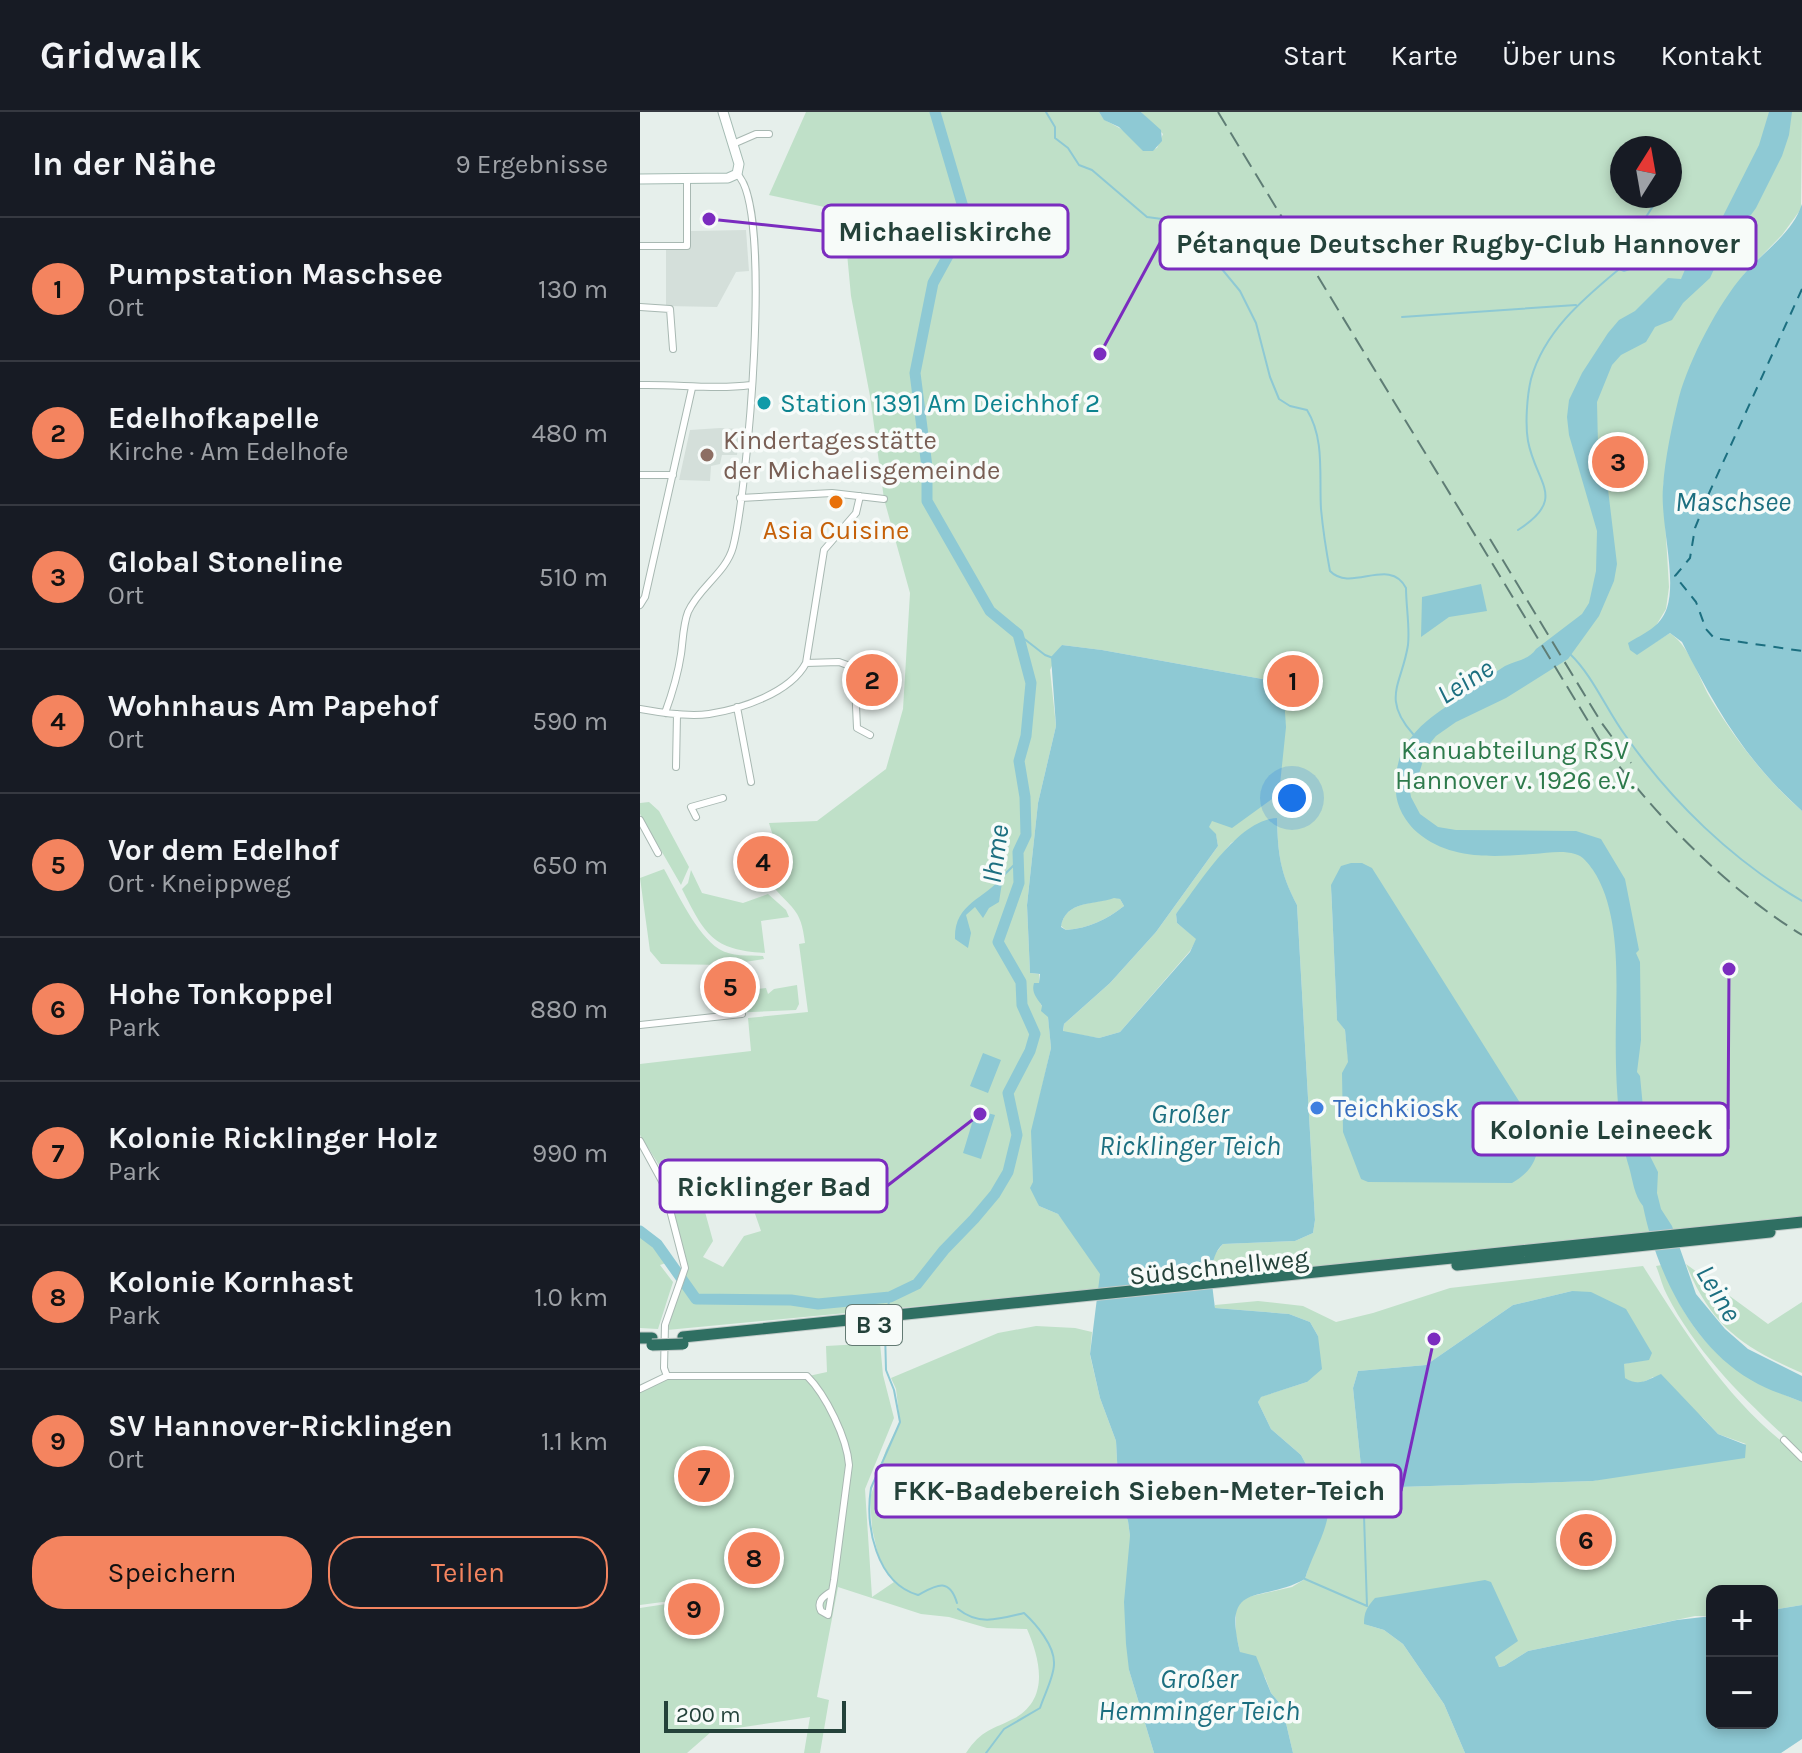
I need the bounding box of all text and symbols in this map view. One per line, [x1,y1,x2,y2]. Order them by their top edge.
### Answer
text: Gridwalk [40,33,202,78]
text: Start [1283,39,1346,72]
text: Karte [1390,39,1458,72]
text: Über uns [1502,39,1617,72]
text: Kontakt [1661,39,1762,72]
north arrow [1610,136,1682,208]
text: In der Nähe [32,144,216,184]
text: 9 Ergebnisse [456,149,608,180]
callout: Michaeliskirche [823,205,1068,257]
text: Michaeliskirche [838,215,1052,248]
callout: Pétanque Deutscher Rugby-Club Hannover [1160,217,1756,269]
text: Pétanque Deutscher Rugby-Club Hannover [1176,227,1740,260]
text: Pumpstation Maschsee [108,256,443,292]
text: 1 [53,274,63,305]
text: 130 m [538,274,608,305]
text: Ort [108,292,144,323]
place label: Station 1391 Am Deichhof 2 [780,388,1100,419]
marker: Station 1391 Am Deichhof 2 [755,394,773,412]
text: Edelhofkapelle [108,400,319,436]
text: 2 [50,418,66,449]
text: 480 m [532,418,608,449]
place label: Kindertagesstätte der Michaelisgemeinde [723,425,1000,486]
pin: 3 [1592,432,1644,492]
text: Kirche · Am Edelhofe [108,436,349,467]
marker: Kindertagesstätte der Michaelisgemeinde [698,446,716,464]
water label: Maschsee [1675,485,1791,518]
marker: Asia Cuisine [827,493,845,511]
place label: Asia Cuisine [763,515,909,546]
text: Global Stoneline [108,544,343,580]
text: 3 [50,562,66,593]
text: 510 m [539,562,608,593]
text: Ort [108,580,144,611]
pin: 2 [846,650,898,710]
pin: 1 [1267,651,1319,711]
water label: Leine [1431,651,1499,711]
text: Wohnhaus Am Papehof [108,688,439,724]
text: 4 [50,706,66,737]
text: 590 m [532,706,608,737]
text: Ort [108,724,144,755]
park label: Kanuabteilung RSV Hannover v. 1926 e.V. [1395,735,1635,796]
your location [1272,778,1312,818]
water label: Ihme [975,823,1015,885]
text: Vor dem Edelhof [108,832,339,868]
pin: 4 [737,832,789,892]
text: 5 [50,850,66,881]
text: 650 m [533,850,608,881]
text: Ort · Kneippweg [108,868,291,899]
pin: 5 [704,957,756,1017]
text: Hohe Tonkoppel [108,976,334,1012]
text: 6 [50,994,66,1025]
text: 880 m [530,994,608,1025]
text: Park [108,1012,161,1043]
place label: Teichkiosk [1333,1093,1459,1124]
water label: Großer Ricklinger Teich [1099,1097,1281,1162]
marker: Teichkiosk [1308,1099,1326,1117]
callout: Kolonie Leineeck [1473,1103,1728,1155]
text: Kolonie Leineeck [1489,1113,1713,1146]
text: Kolonie Ricklinger Holz [108,1120,438,1156]
text: 7 [52,1138,64,1169]
text: 990 m [532,1138,608,1169]
text: Park [108,1156,161,1187]
callout: Ricklinger Bad [660,1160,887,1212]
text: Ricklinger Bad [677,1170,871,1203]
street label: Südschnellweg [1128,1242,1310,1292]
water label: Leine [1689,1259,1749,1327]
text: Kolonie Kornhast [108,1264,354,1300]
text: 8 [50,1282,66,1313]
text: 1.0 km [534,1282,608,1313]
text: Park [108,1300,161,1331]
road number: B 3 [846,1305,902,1345]
text: SV Hannover-Ricklingen [108,1408,453,1444]
text: 9 [50,1426,66,1457]
text: 1.1 km [541,1426,608,1457]
text: Ort [108,1444,144,1475]
pin: 7 [678,1446,730,1506]
callout: FKK-Badebereich Sieben-Meter-Teich [876,1465,1401,1517]
text: FKK-Badebereich Sieben-Meter-Teich [893,1474,1385,1507]
pin: 6 [1560,1510,1612,1570]
pin: 8 [728,1528,780,1588]
button: Speichern [32,1536,312,1609]
button: Teilen [328,1536,608,1609]
pin: 9 [668,1579,720,1639]
map controls [1706,1585,1778,1729]
button: + [1706,1585,1778,1657]
button: − [1706,1657,1778,1729]
water label: Großer Hemminger Teich [1098,1662,1300,1727]
scale bar [664,1697,846,1733]
text: 200 m [676,1702,741,1728]

